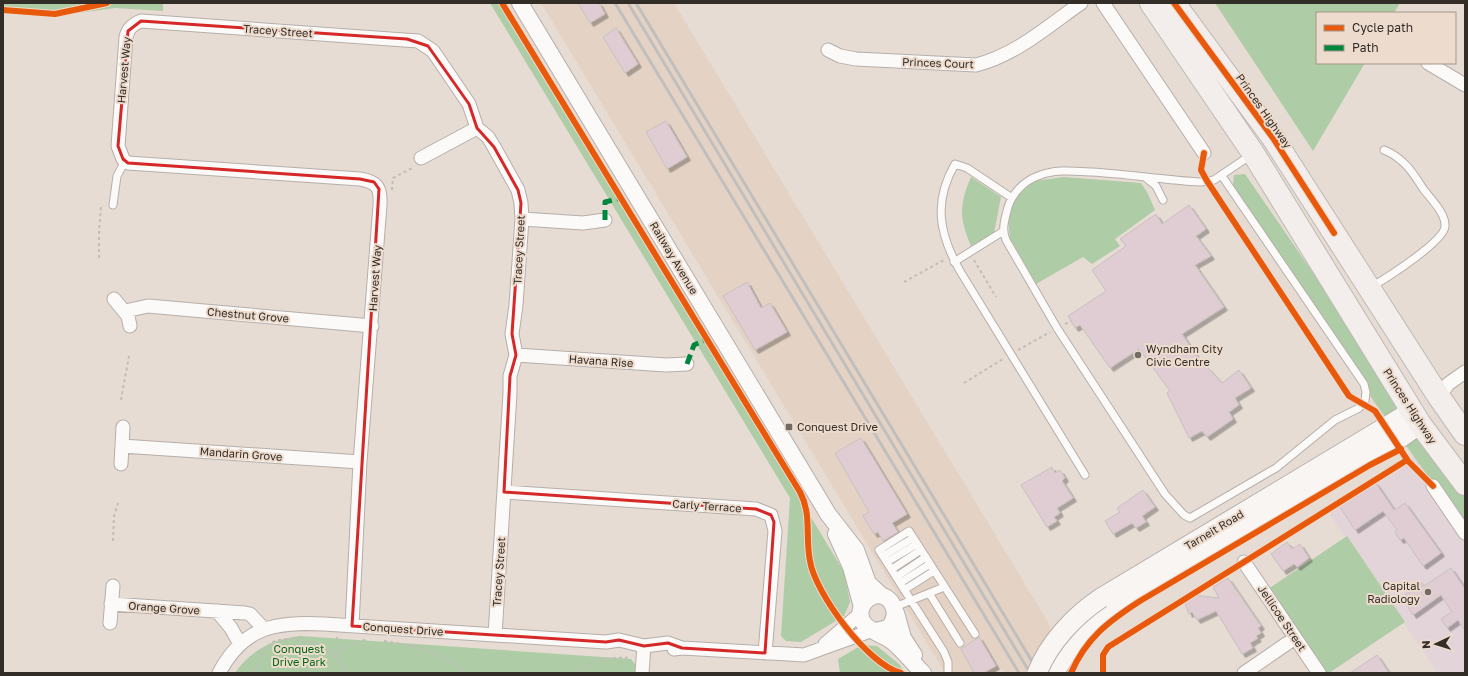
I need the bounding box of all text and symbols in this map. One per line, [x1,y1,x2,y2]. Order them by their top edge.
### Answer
legend [1316,12,1456,64]
text: Cycle path [1352,20,1413,35]
street label: Tracey Street [243,22,313,39]
street label: Harvest Way [114,36,133,104]
text: Path [1352,40,1379,55]
street label: Princes Court [902,55,974,70]
street label: Princes Highway [1234,71,1295,150]
street label: Tracey Street [510,215,527,285]
street label: Railway Avenue [648,219,701,296]
street label: Harvest Way [366,244,383,312]
street label: Chestnut Grove [207,304,289,325]
place label: Wyndham City Civic Centre [1146,342,1223,368]
marker: Wyndham City Civic Centre [1133,350,1143,360]
street label: Havana Rise [568,352,634,369]
street label: Princes Highway [1381,365,1440,446]
place label: Conquest Drive [797,420,878,433]
marker: Conquest Drive [784,422,794,432]
street label: Mandarin Grove [199,444,283,463]
street label: Carly Terrace [672,497,742,514]
street label: Tarneit Road [1182,507,1246,552]
street label: Tracey Street [490,537,507,607]
place label: Capital Radiology [1367,579,1420,605]
street label: Jellicoe Street [1256,582,1309,653]
marker: Capital Radiology [1423,587,1433,597]
street label: Orange Grove [128,599,200,616]
street label: Conquest Drive [362,619,444,638]
north arrow [1416,624,1456,664]
text: N [1419,640,1432,649]
park label: Conquest Drive Park [272,642,326,668]

